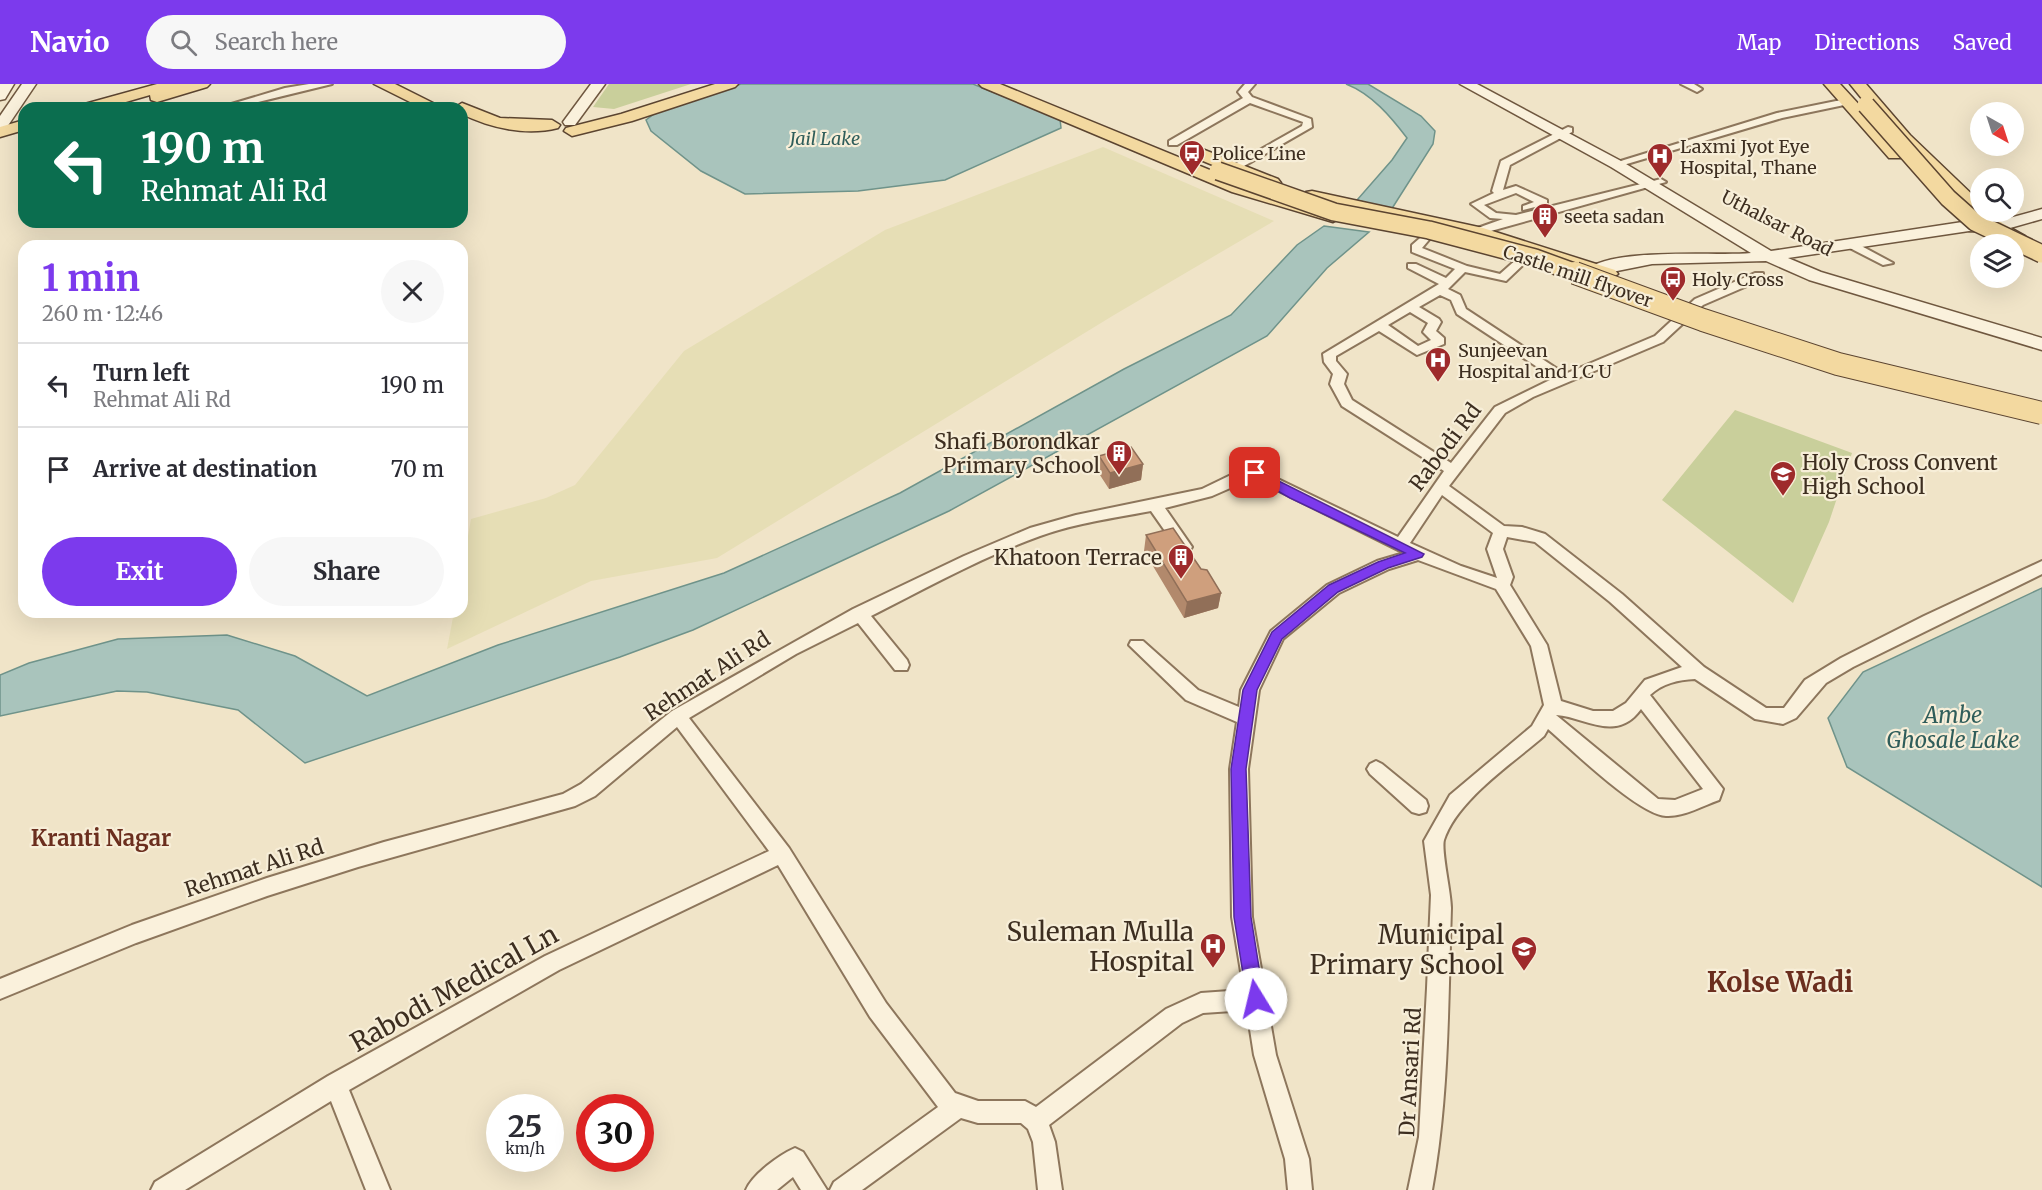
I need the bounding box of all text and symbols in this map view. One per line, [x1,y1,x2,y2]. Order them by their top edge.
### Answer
search box [146,15,566,69]
text: Navio [30,24,110,60]
icon: search [167,26,200,59]
text: Search here [215,28,338,56]
text: Map [1737,29,1781,56]
text: Directions [1814,29,1919,56]
text: Saved [1952,29,2012,56]
north arrow [1970,102,2024,156]
map controls [1970,102,2024,288]
text: 190 m [141,122,264,174]
icon: left [42,126,120,204]
water label: Jail Lake [788,127,860,150]
place label: Laxmi Jyot Eye Hospital, Thane [1680,135,1817,179]
bus stop icon: Police Line [1177,138,1207,176]
hospital icon: Laxmi Jyot Eye Hospital, Thane [1645,141,1675,179]
place label: Police Line [1212,142,1306,165]
button: search [1970,168,2024,222]
text: Rehmat Ali Rd [141,174,327,208]
street label: Uthalsar Road [1717,185,1837,261]
building icon: seeta sadan [1530,201,1560,239]
place label: seeta sadan [1564,205,1665,228]
button: layers [1970,234,2024,288]
street label: Castle mill flyover [1500,240,1656,312]
text: 1 min [42,256,140,301]
button: close [381,260,444,323]
bus stop icon: Holy Cross [1658,264,1688,302]
place label: Holy Cross [1692,268,1784,291]
text: 260 m · 12:46 [42,301,163,326]
place label: Sunjeevan Hospital and I C U [1458,339,1612,383]
hospital icon: Sunjeevan Hospital and I C U [1423,345,1453,383]
text: Turn left [93,359,190,387]
icon: left [42,369,75,402]
text: 190 m [381,371,444,399]
text: Rehmat Ali Rd [93,387,231,412]
street label: Rabodi Rd [1403,397,1487,496]
place label: Shafi Borondkar Primary School [934,428,1100,479]
building icon: Shafi Borondkar Primary School [1104,438,1134,476]
pin [1229,447,1280,498]
place label: Holy Cross Convent High School [1802,449,1998,500]
icon: arrive [42,453,75,486]
text: Arrive at destination [93,455,317,483]
text: 70 m [391,455,444,483]
icon: arrive [1238,456,1271,489]
school or university icon: Holy Cross Convent High School [1768,459,1798,497]
button: Exit [42,537,237,606]
button: Share [249,537,444,606]
building icon: Khatoon Terrace [1166,542,1196,580]
place label: Khatoon Terrace [994,544,1162,571]
street label: Rehmat Ali Rd [639,625,775,727]
water label: Ambe Ghosale Lake [1887,701,2019,754]
district label: Kranti Nagar [31,824,171,852]
street label: Rehmat Ali Rd [181,833,327,903]
place label: Suleman Mulla Hospital [1007,915,1194,978]
street label: Rabodi Medical Ln [344,917,564,1059]
place label: Municipal Primary School [1309,918,1504,981]
hospital icon: Suleman Mulla Hospital [1198,931,1228,969]
school or university icon: Municipal Primary School [1509,934,1539,972]
district label: Kolse Wadi [1707,965,1853,999]
position arrow [1224,967,1288,1031]
street label: Dr Ansari Rd [1393,1006,1427,1137]
speed limit sign: 30 [576,1094,654,1172]
text: 25 [508,1107,542,1145]
text: km/h [505,1139,545,1158]

